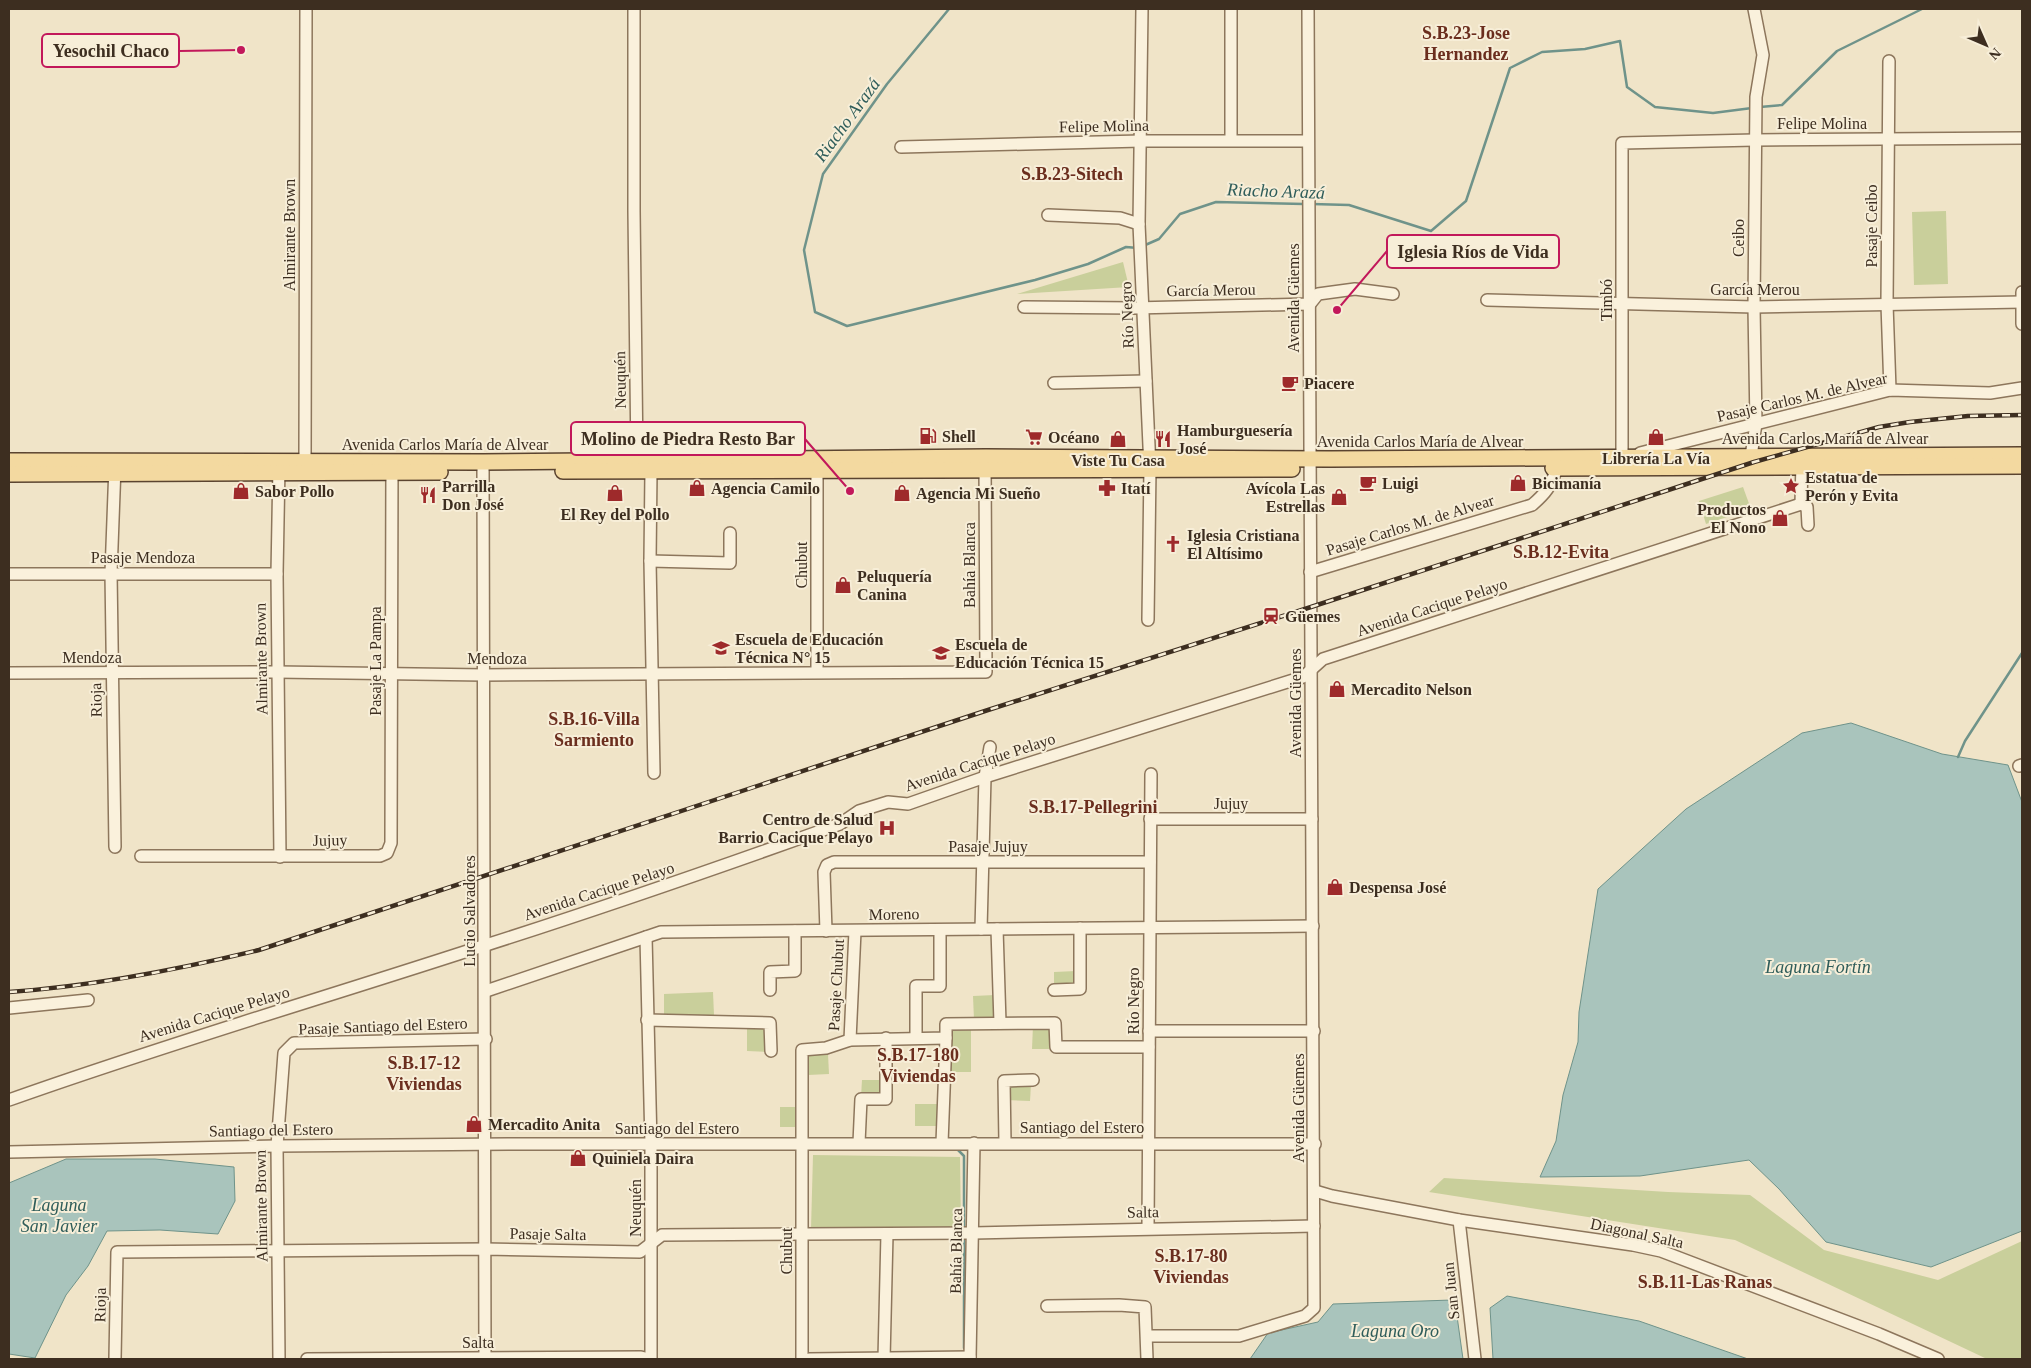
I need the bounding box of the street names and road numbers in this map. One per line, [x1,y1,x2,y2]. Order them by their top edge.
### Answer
street label: Felipe Molina [1777,115,1867,133]
street label: Felipe Molina [1059,117,1149,136]
street label: Almirante Brown [281,179,298,291]
street label: Pasaje Ceibo [1863,184,1881,268]
street label: Ceibo [1730,219,1747,257]
street label: Avenida Güemes [1285,243,1302,353]
street label: Timbó [1598,279,1615,321]
street label: Río Negro [1117,281,1138,349]
street label: García Merou [1166,281,1256,299]
street label: García Merou [1710,281,1800,298]
street label: Neuquén [611,351,630,409]
street label: Pasaje Carlos M. de Alvear [1715,369,1890,426]
street label: Avenida Carlos María de Alvear [1722,430,1929,447]
street label: Avenida Carlos María de Alvear [1317,433,1524,450]
street label: Avenida Carlos María de Alvear [342,436,549,453]
street label: Pasaje Carlos M. de Alvear [1324,491,1497,560]
street label: Bahía Blanca [961,522,978,608]
street label: Chubut [793,541,810,589]
street label: Pasaje Mendoza [91,549,195,567]
street label: Avenida Cacique Pelayo [1355,575,1510,640]
street label: Almirante Brown [252,603,270,715]
street label: Pasaje La Pampa [367,606,385,716]
street label: Avenida Güemes [1287,648,1304,758]
street label: Mendoza [62,649,122,666]
street label: Mendoza [467,650,527,667]
street label: Rioja [87,683,106,717]
street label: Avenida Cacique Pelayo [903,730,1058,795]
street label: Jujuy [1214,795,1248,813]
street label: Jujuy [313,831,347,850]
street label: Pasaje Jujuy [948,838,1028,856]
street label: Lucio Salvadores [461,855,478,967]
street label: Avenida Cacique Pelayo [522,859,677,924]
street label: Moreno [869,905,919,923]
street label: Pasaje Chubut [825,938,848,1031]
street label: Río Negro [1125,967,1143,1035]
street label: Avenida Cacique Pelayo [136,983,292,1046]
street label: Pasaje Santiago del Estero [298,1015,468,1038]
street label: Avenida Güemes [1290,1053,1307,1163]
street label: Santiago del Estero [1020,1119,1144,1137]
street label: Santiago del Estero [209,1120,333,1141]
street label: Santiago del Estero [615,1120,739,1138]
street label: Almirante Brown [252,1150,270,1262]
street label: Neuquén [627,1179,645,1237]
street label: Salta [1127,1203,1159,1221]
street label: Bahía Blanca [947,1208,965,1294]
street label: Diagonal Salta [1589,1215,1685,1252]
street label: Pasaje Salta [509,1225,587,1244]
street label: Chubut [778,1227,795,1275]
street label: San Juan [1440,1262,1462,1320]
street label: Rioja [91,1288,110,1322]
street label: Salta [462,1334,494,1351]

